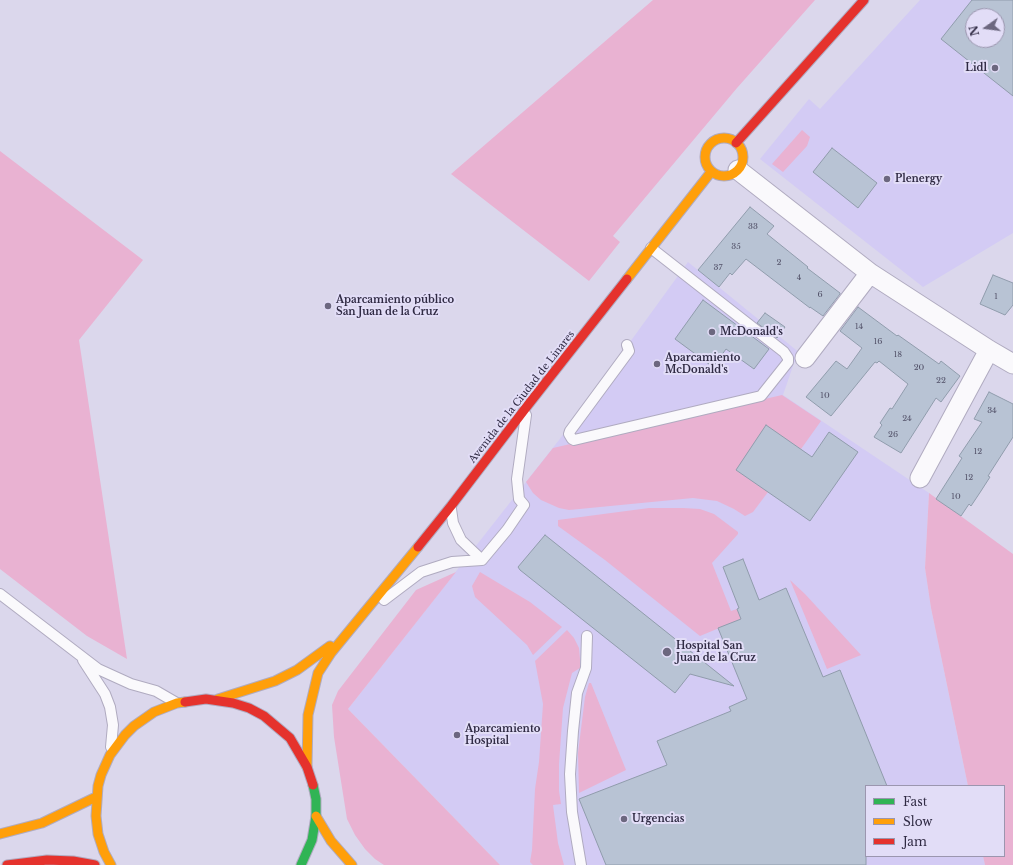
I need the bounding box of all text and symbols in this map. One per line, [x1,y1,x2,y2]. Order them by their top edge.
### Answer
north arrow [965,8,1005,48]
text: N [966,24,982,37]
place label: Lidl [965,62,987,74]
marker: Lidl [990,63,1000,73]
place label: Plenergy [895,173,942,185]
marker: Plenergy [882,174,892,184]
house number: 33 [748,222,758,232]
house number: 35 [731,242,741,252]
house number: 2 [777,258,781,268]
house number: 37 [714,263,722,273]
house number: 4 [797,273,801,283]
house number: 6 [817,290,823,300]
house number: 1 [994,292,998,302]
place label: Aparcamiento público San Juan de la Cruz [336,294,454,318]
marker: Aparcamiento público San Juan de la Cruz [323,301,333,311]
house number: 14 [855,322,863,332]
place label: McDonald's [720,326,783,338]
marker: McDonald's [707,327,717,337]
street label: Avenida de la Ciudad de Linares [467,328,577,466]
house number: 16 [874,337,882,347]
house number: 18 [894,350,902,360]
place label: Aparcamiento McDonald's [665,352,740,376]
marker: Aparcamiento McDonald's [652,359,662,369]
house number: 20 [914,363,924,373]
house number: 22 [936,376,946,386]
house number: 10 [820,391,830,401]
house number: 34 [987,406,997,416]
house number: 24 [902,414,912,424]
house number: 26 [888,430,898,440]
house number: 12 [974,447,982,457]
house number: 12 [965,473,973,483]
house number: 10 [951,492,961,502]
place label: Hospital San Juan de la Cruz [676,640,756,664]
marker: Hospital San Juan de la Cruz [661,646,673,658]
place label: Aparcamiento Hospital [465,723,540,746]
marker: Aparcamiento Hospital [452,730,462,740]
legend [865,785,1005,857]
text: Fast [903,794,927,809]
place label: Urgencias [632,813,684,825]
marker: Urgencias [619,814,629,824]
text: Slow [903,814,932,829]
text: Jam [903,834,927,849]

